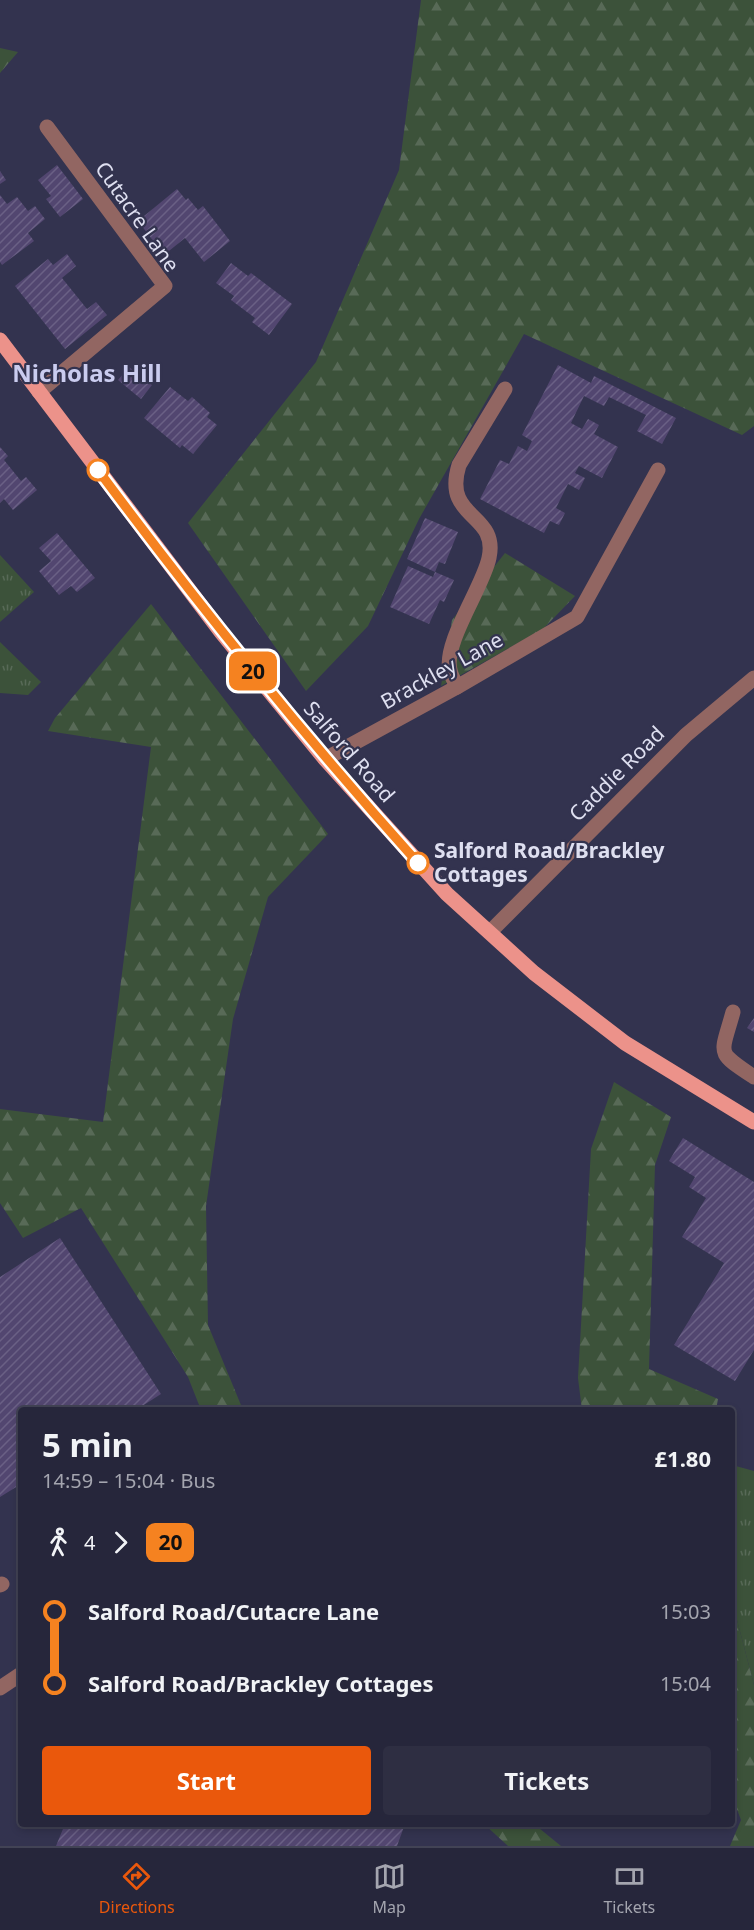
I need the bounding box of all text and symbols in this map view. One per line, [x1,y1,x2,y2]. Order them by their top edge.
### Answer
street label: Cutacre Lane [89,156,186,277]
district label: Nicholas Hill [12,356,162,389]
unlabelled marker [87,459,109,481]
street label: Brackley Lane [375,625,508,715]
line badge: 20 [226,652,280,690]
text: 20 [241,657,265,685]
street label: Salford Road [298,695,402,808]
street label: Caddie Road [563,720,670,827]
place label: Salford Road/Brackley Cottages [434,836,665,888]
marker: Salford Road/Brackley Cottages [407,852,429,874]
text: 5 min [42,1422,133,1467]
text: £1.80 [654,1443,711,1473]
text: 14:59 – 15:04 · Bus [42,1467,215,1494]
icon: walk [42,1526,75,1559]
icon: forward [104,1526,137,1559]
text: 20 [158,1528,182,1556]
text: 4 [84,1529,95,1556]
text: Salford Road/Cutacre Lane [88,1596,379,1626]
text: 15:03 [660,1598,711,1625]
text: Salford Road/Brackley Cottages [88,1668,434,1698]
text: 15:04 [660,1670,711,1697]
button: Start [42,1746,371,1815]
button: Tickets [383,1746,711,1815]
tab: Directions [99,1860,175,1918]
tab: Map [372,1860,406,1918]
tab: Tickets [603,1860,655,1918]

